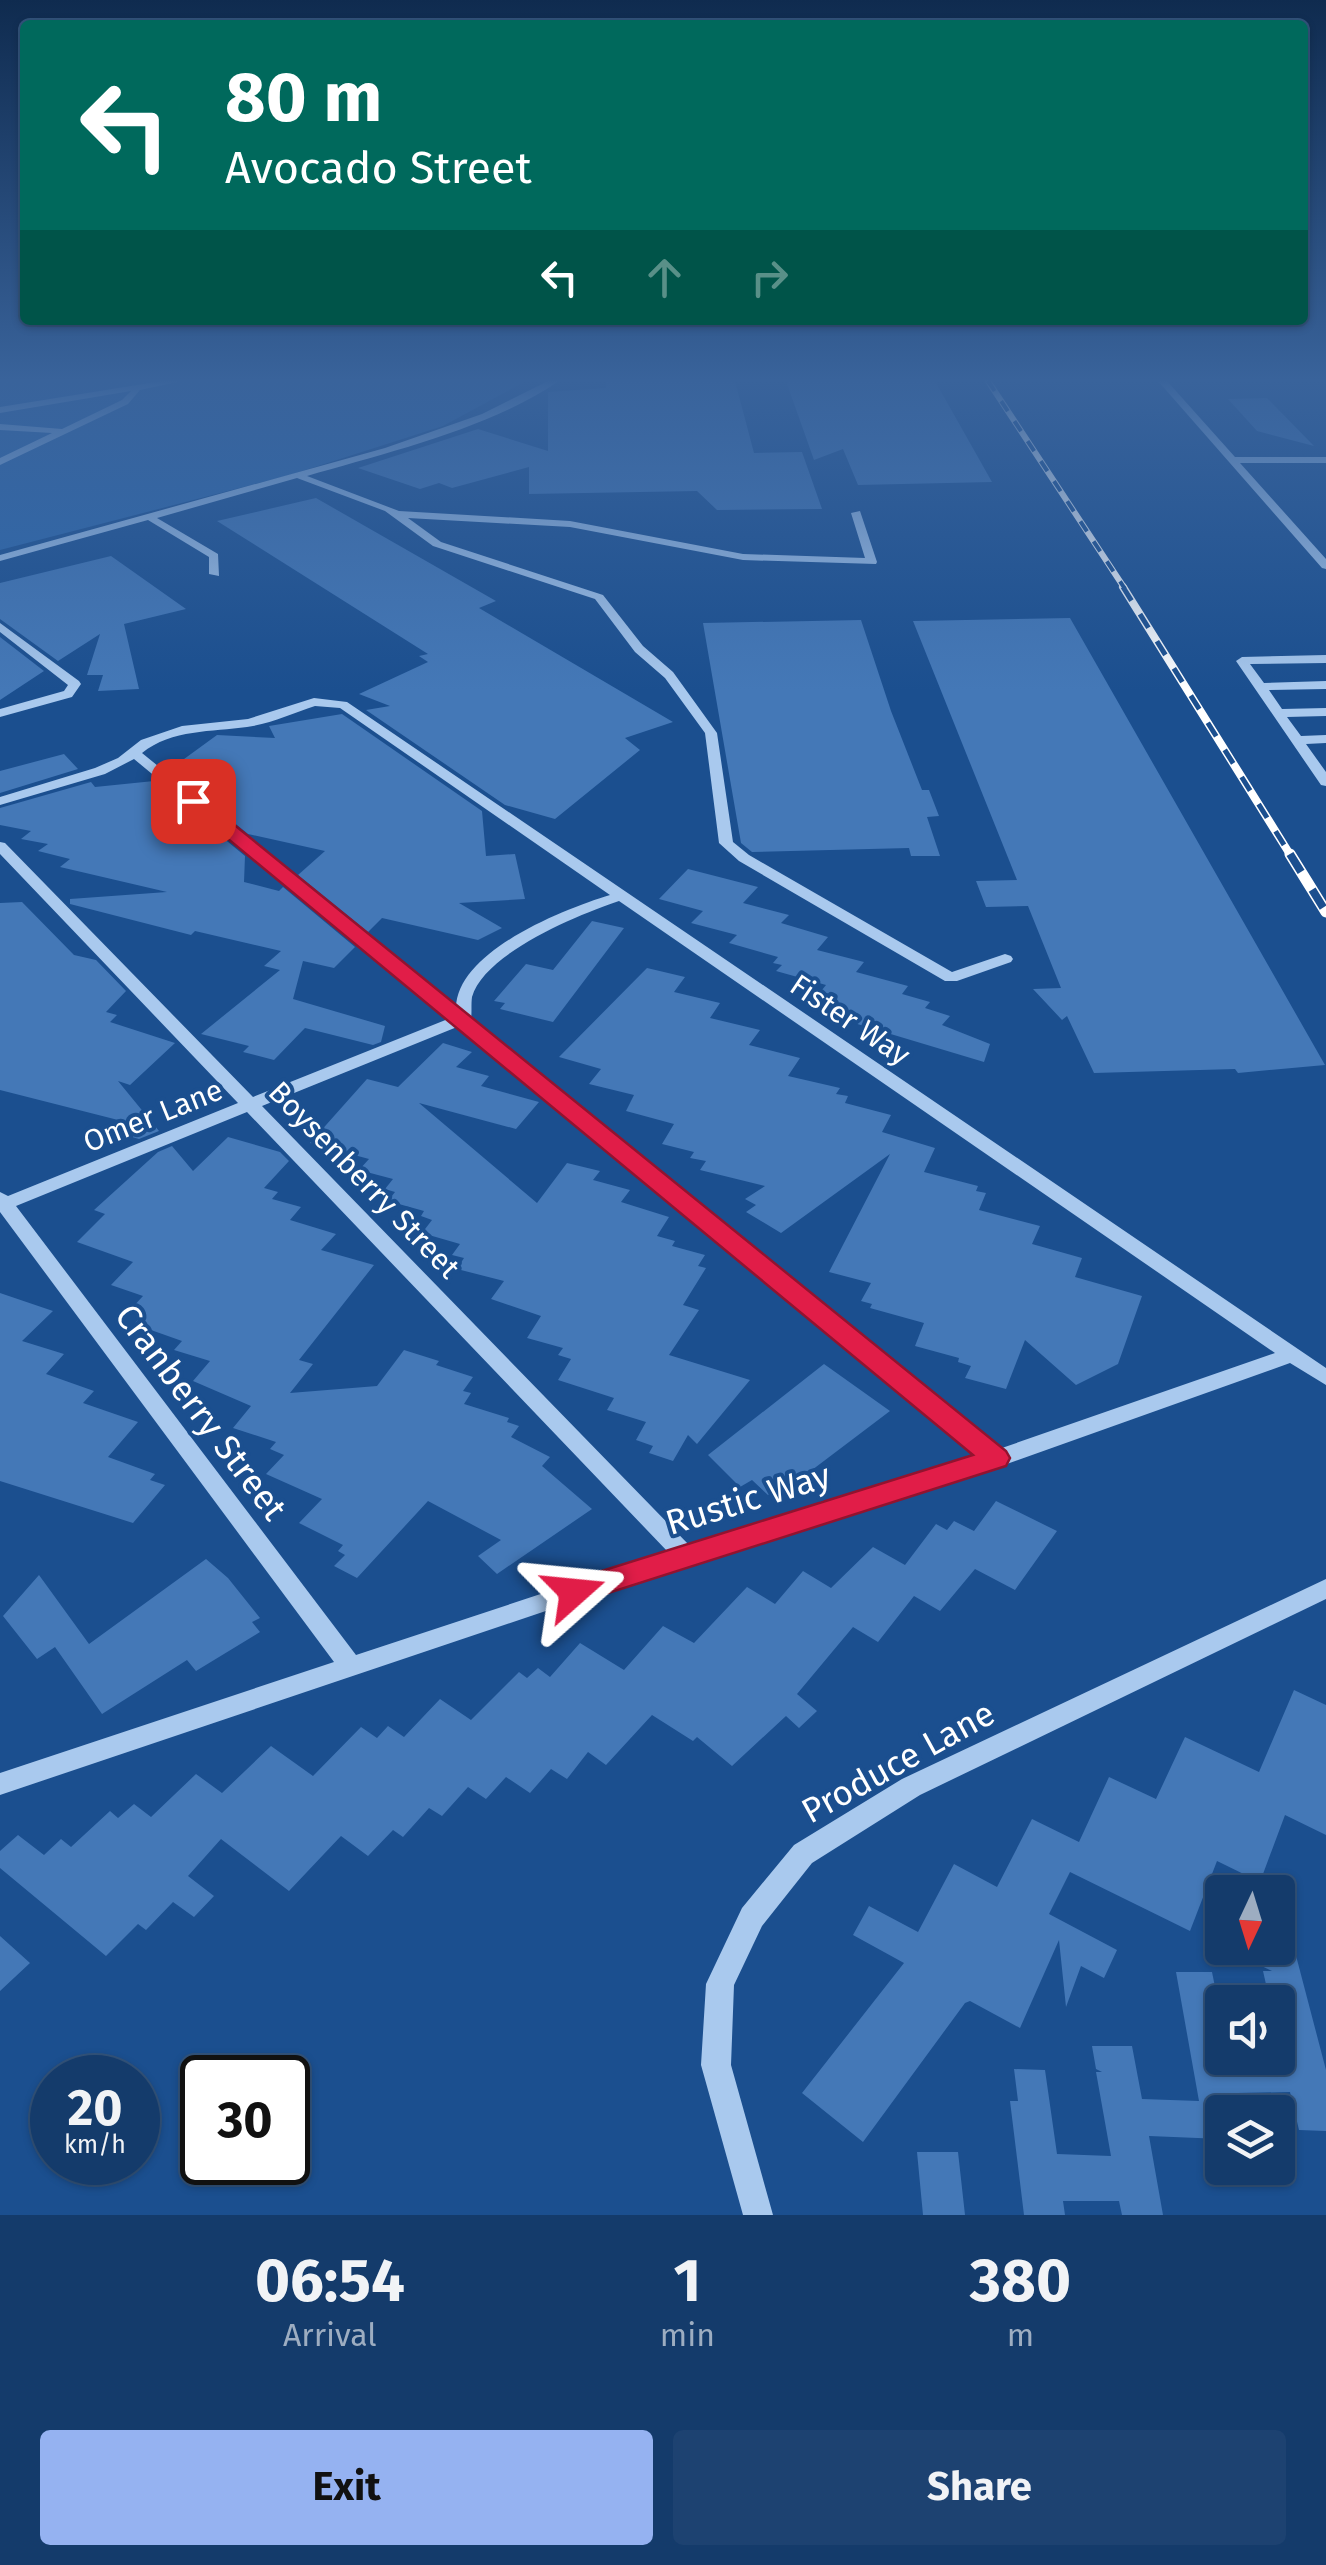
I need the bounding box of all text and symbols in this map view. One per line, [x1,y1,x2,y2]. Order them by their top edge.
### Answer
text: 80 m [225,56,382,140]
icon: left [60,60,190,190]
text: Avocado Street [225,141,532,195]
icon: left [532,250,587,305]
icon: ahead [637,250,692,305]
icon: right [742,250,797,305]
pin [151,759,236,844]
icon: arrive [166,774,221,829]
street label: Fister Way [783,967,917,1073]
street label: Omer Lane [78,1072,228,1160]
street label: Boysenberry Street [261,1074,467,1286]
street label: Cranberry Street [106,1296,296,1528]
street label: Rustic Way [661,1454,835,1544]
position arrow [522,1540,626,1644]
street label: Produce Lane [794,1692,1002,1832]
north arrow [1205,1875,1295,1965]
map controls [1205,1875,1295,2185]
button: sound [1205,1985,1295,2075]
speed limit sign: 30 [180,2055,310,2185]
text: 20 [67,2078,123,2138]
button: layers [1205,2095,1295,2185]
text: km/h [64,2130,126,2160]
text: 06:54 [255,2245,405,2317]
text: 1 [673,2245,701,2317]
text: 380 [970,2245,1071,2317]
text: Arrival [283,2316,377,2354]
text: min [660,2316,715,2354]
text: m [1007,2316,1034,2354]
button: Exit [40,2430,653,2545]
button: Share [673,2430,1286,2545]

